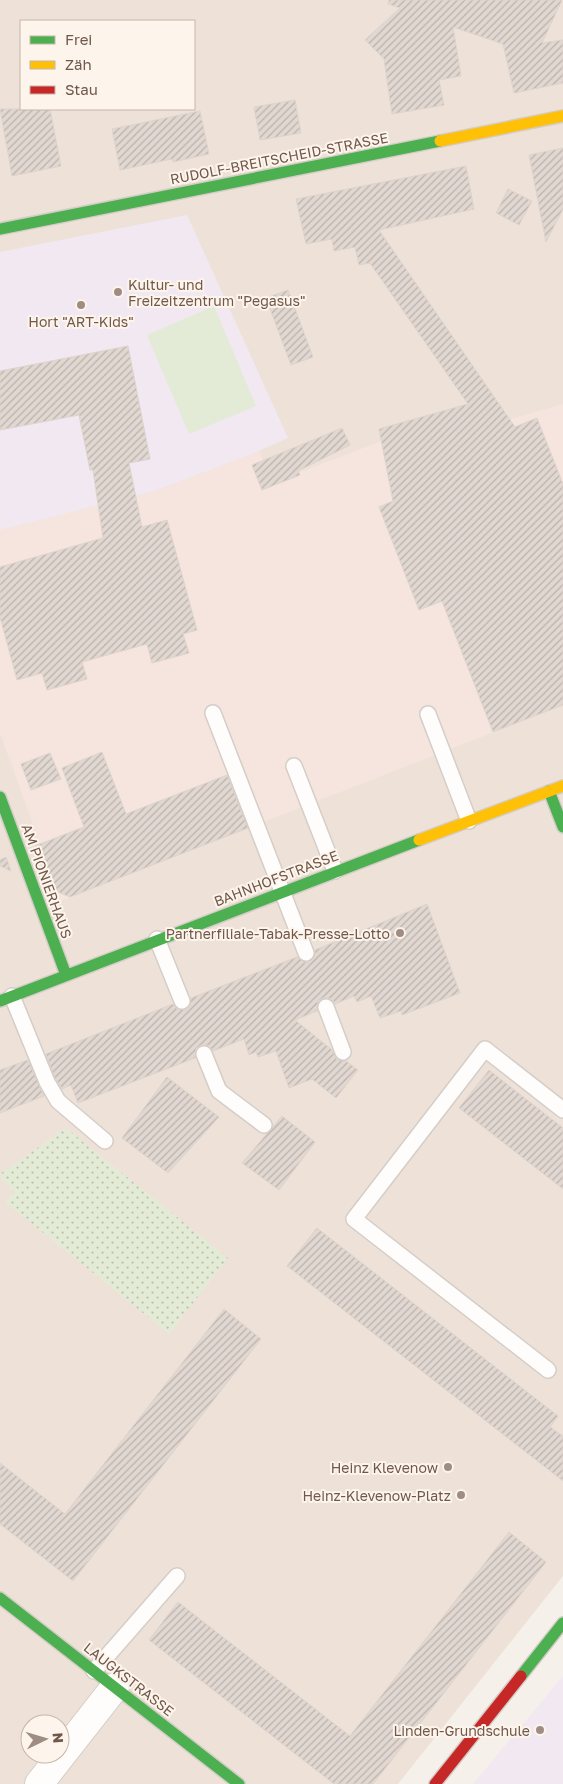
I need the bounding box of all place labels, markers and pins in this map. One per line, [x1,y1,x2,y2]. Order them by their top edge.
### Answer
place label: Kultur- und Freizeitzentrum "Pegasus" [128,276,305,309]
marker: Kultur- und Freizeitzentrum "Pegasus" [112,286,124,298]
marker: Hort "ART-Kids" [75,299,87,311]
place label: Hort "ART-Kids" [28,313,134,330]
place label: Partnerfiliale-Tabak-Presse-Lotto [166,925,390,942]
marker: Partnerfiliale-Tabak-Presse-Lotto [394,927,406,939]
place label: Heinz Klevenow [331,1459,438,1476]
marker: Heinz Klevenow [442,1461,454,1473]
place label: Heinz-Klevenow-Platz [302,1487,451,1504]
marker: Heinz-Klevenow-Platz [455,1489,467,1501]
place label: Linden-Grundschule [393,1722,530,1739]
marker: Linden-Grundschule [534,1724,546,1736]

